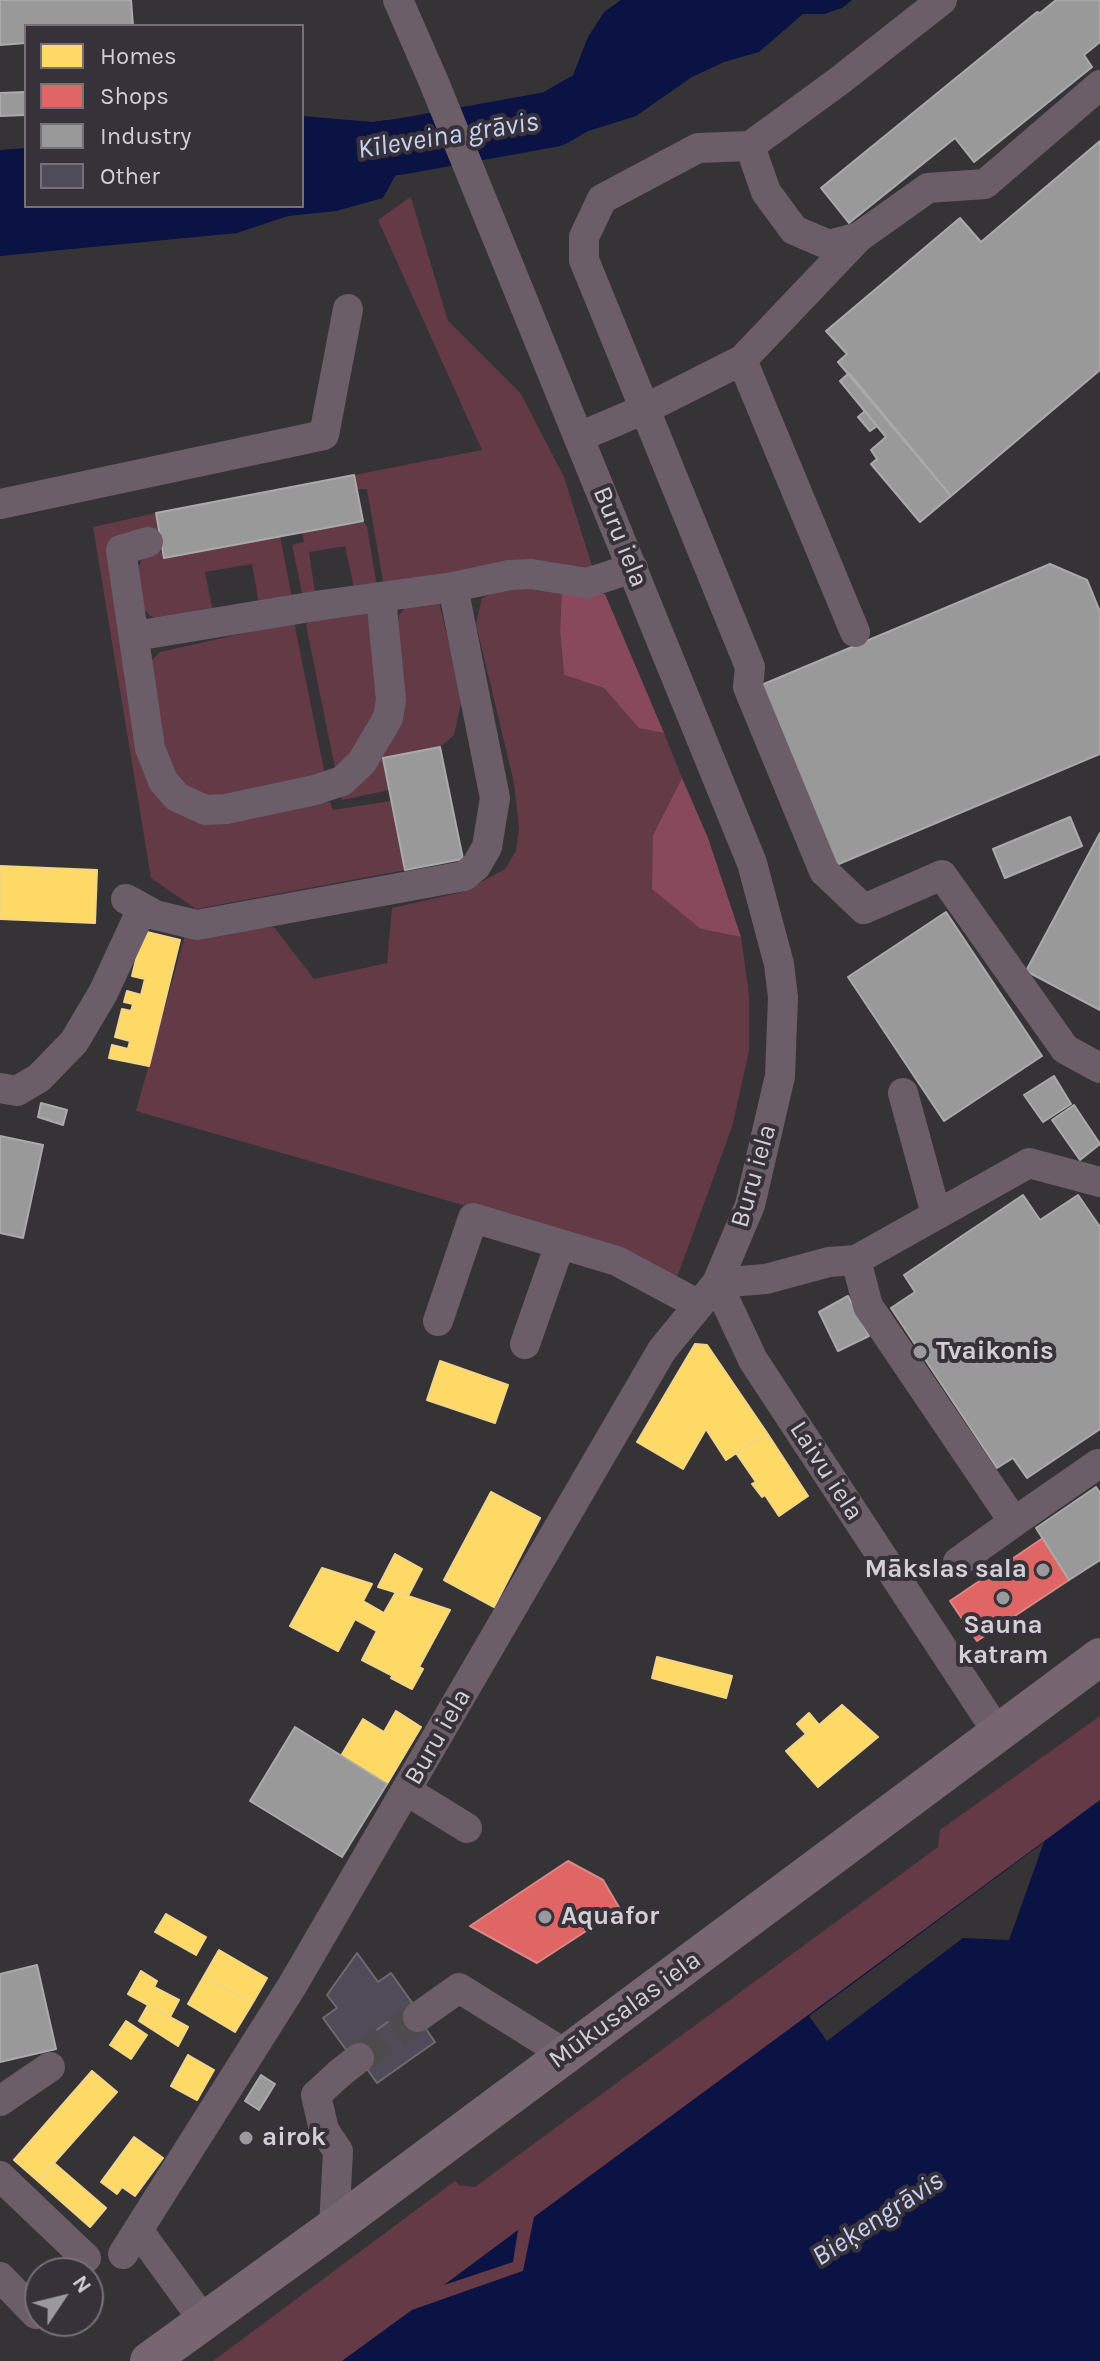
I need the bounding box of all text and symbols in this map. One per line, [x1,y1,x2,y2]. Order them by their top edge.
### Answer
legend [24,24,304,208]
text: Homes [100,42,177,70]
text: Shops [100,82,169,110]
water label: Kīleveina grāvis [355,105,541,167]
text: Industry [100,122,191,150]
text: Other [100,162,160,190]
street label: Buru iela [586,482,654,592]
street label: Buru iela [724,1121,784,1231]
place label: Tvaikonis [936,1336,1054,1368]
marker: Tvaikonis [911,1343,929,1361]
street label: Laivu iela [782,1416,870,1526]
place label: Mākslas sala [864,1554,1027,1586]
marker: Mākslas sala [1034,1561,1052,1579]
marker: Sauna katram [994,1589,1012,1607]
place label: Sauna katram [958,1610,1048,1672]
street label: Buru iela [398,1683,478,1791]
place label: Aquafor [561,1901,659,1933]
marker: Aquafor [536,1908,554,1926]
street label: Mūkusalas iela [543,1944,707,2076]
place label: airok [262,2122,326,2154]
marker: airok [237,2129,255,2147]
water label: Bieķengrāvis [806,2164,950,2274]
north arrow [24,2257,104,2337]
text: N [67,2270,97,2298]

